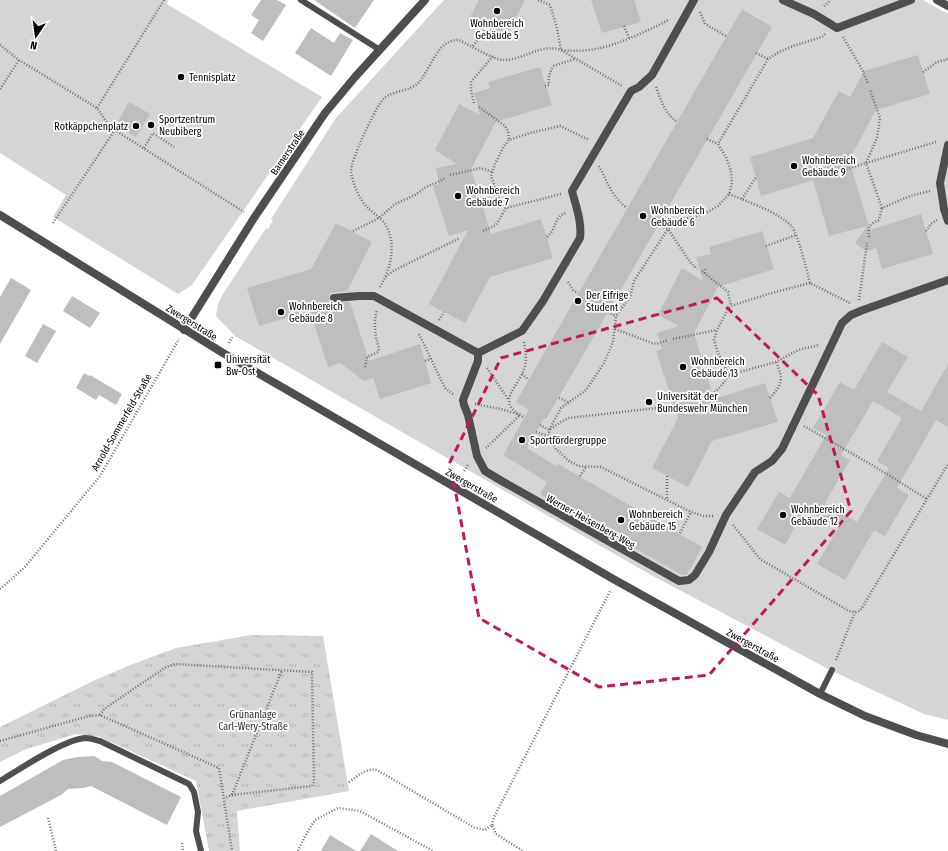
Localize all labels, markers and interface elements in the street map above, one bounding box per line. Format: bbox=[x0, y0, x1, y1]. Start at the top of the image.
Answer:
marker: Wohnbereich Gebäude 5 bbox=[492, 6, 502, 16]
north arrow bbox=[16, 16, 56, 56]
place label: Wohnbereich Gebäude 5 bbox=[470, 18, 524, 42]
text: N bbox=[29, 38, 39, 52]
marker: Tennisplatz bbox=[176, 72, 186, 82]
place label: Tennisplatz bbox=[189, 72, 235, 84]
place label: Sportzentrum Neubiberg bbox=[159, 114, 215, 138]
marker: Sportzentrum Neubiberg bbox=[146, 120, 156, 130]
place label: Rotkäppchenplatz bbox=[54, 121, 128, 133]
marker: Rotkäppchenplatz bbox=[131, 121, 141, 131]
street label: Bamerstraße bbox=[268, 127, 307, 178]
place label: Wohnbereich Gebäude 9 bbox=[802, 155, 856, 179]
marker: Wohnbereich Gebäude 9 bbox=[789, 161, 799, 171]
place label: Wohnbereich Gebäude 7 bbox=[466, 185, 520, 209]
marker: Wohnbereich Gebäude 7 bbox=[453, 191, 463, 201]
place label: Wohnbereich Gebäude 6 bbox=[651, 205, 705, 229]
marker: Wohnbereich Gebäude 6 bbox=[638, 211, 648, 221]
place label: Der Eifrige Student bbox=[586, 290, 628, 314]
marker: Der Eifrige Student bbox=[573, 296, 583, 306]
place label: Wohnbereich Gebäude 8 bbox=[289, 301, 343, 325]
street label: Zwergerstraße bbox=[164, 302, 219, 343]
marker: Wohnbereich Gebäude 8 bbox=[276, 307, 286, 317]
place label: Universität Bw-Ost bbox=[226, 354, 271, 378]
place label: Wohnbereich Gebäude 13 bbox=[691, 356, 745, 380]
marker: Universität Bw-Ost bbox=[213, 360, 223, 370]
marker: Wohnbereich Gebäude 13 bbox=[678, 362, 688, 372]
street label: Arnold-Sommerfeld-Straße bbox=[89, 372, 155, 473]
place label: Universität der Bundeswehr München bbox=[657, 391, 747, 415]
marker: Universität der Bundeswehr München bbox=[644, 397, 654, 407]
marker: Sportfördergruppe bbox=[517, 435, 527, 445]
place label: Sportfördergruppe bbox=[530, 435, 606, 447]
street label: Zwergerstraße bbox=[443, 466, 500, 506]
street label: Werner-Heisenberg-Weg bbox=[544, 492, 637, 551]
place label: Wohnbereich Gebäude 12 bbox=[791, 504, 845, 528]
place label: Wohnbereich Gebäude 15 bbox=[629, 509, 683, 533]
marker: Wohnbereich Gebäude 12 bbox=[778, 510, 788, 520]
marker: Wohnbereich Gebäude 15 bbox=[616, 515, 626, 525]
street label: Zwergerstraße bbox=[724, 627, 781, 665]
park label: Grünanlage Carl-Wery-Straße bbox=[218, 709, 288, 733]

